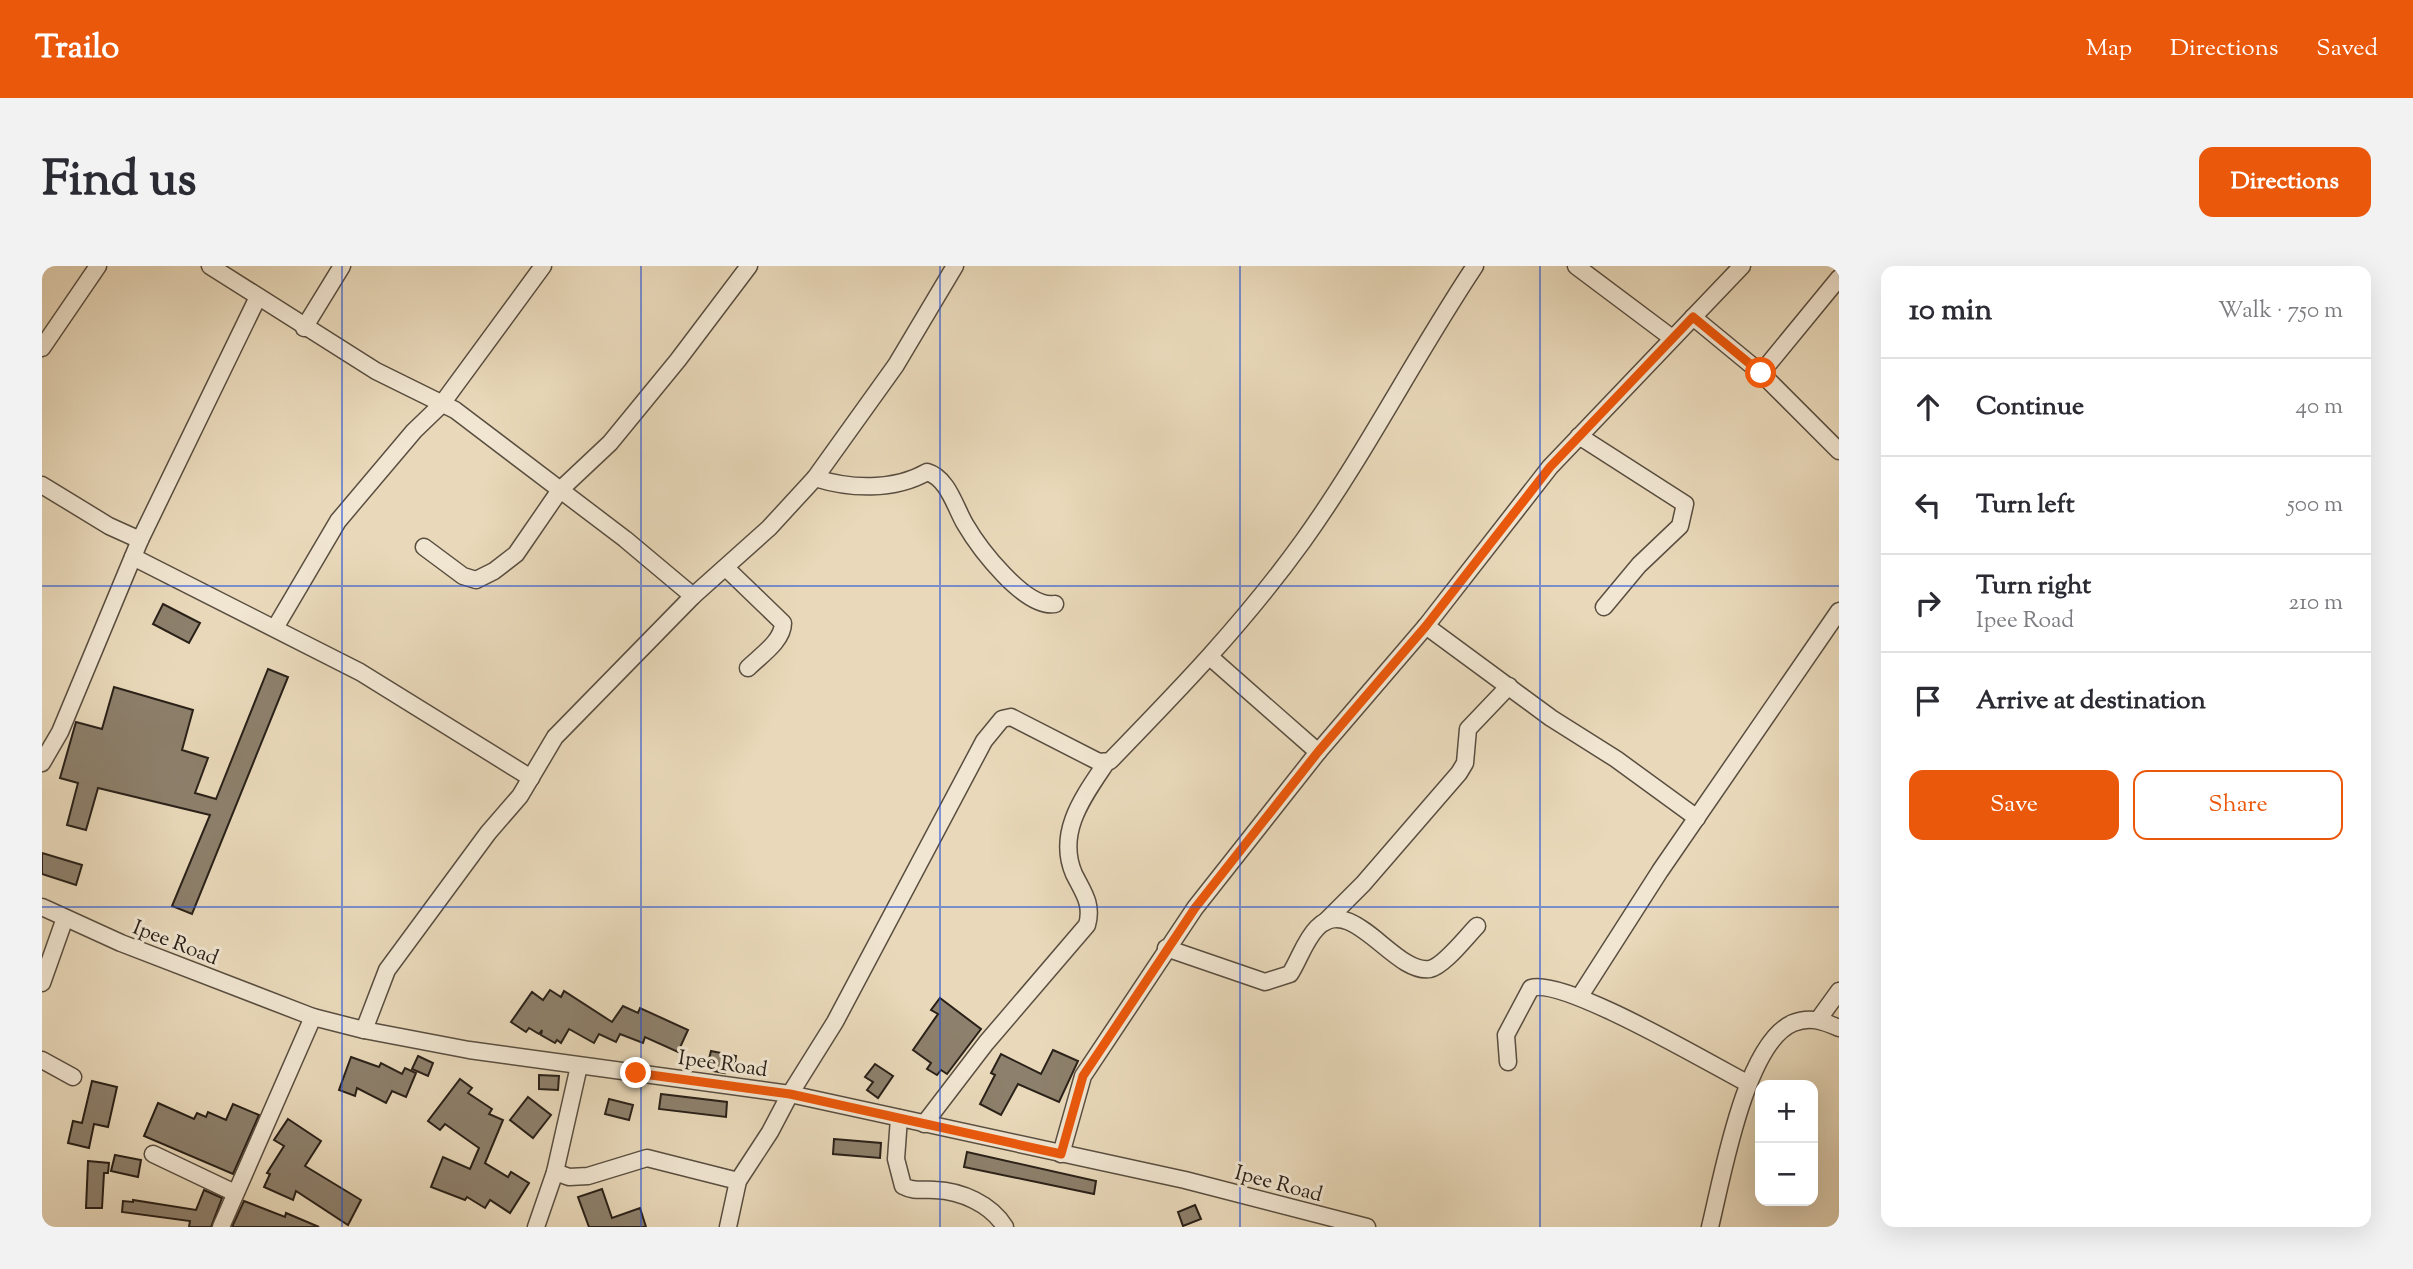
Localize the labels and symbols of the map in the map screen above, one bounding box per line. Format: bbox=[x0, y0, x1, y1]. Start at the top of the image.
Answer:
route start bbox=[1745, 357, 1776, 388]
street label: Ipee Road bbox=[128, 914, 223, 974]
street label: Ipee Road bbox=[676, 1044, 769, 1086]
route end bbox=[620, 1057, 651, 1088]
street label: Ipee Road bbox=[1231, 1159, 1326, 1211]

